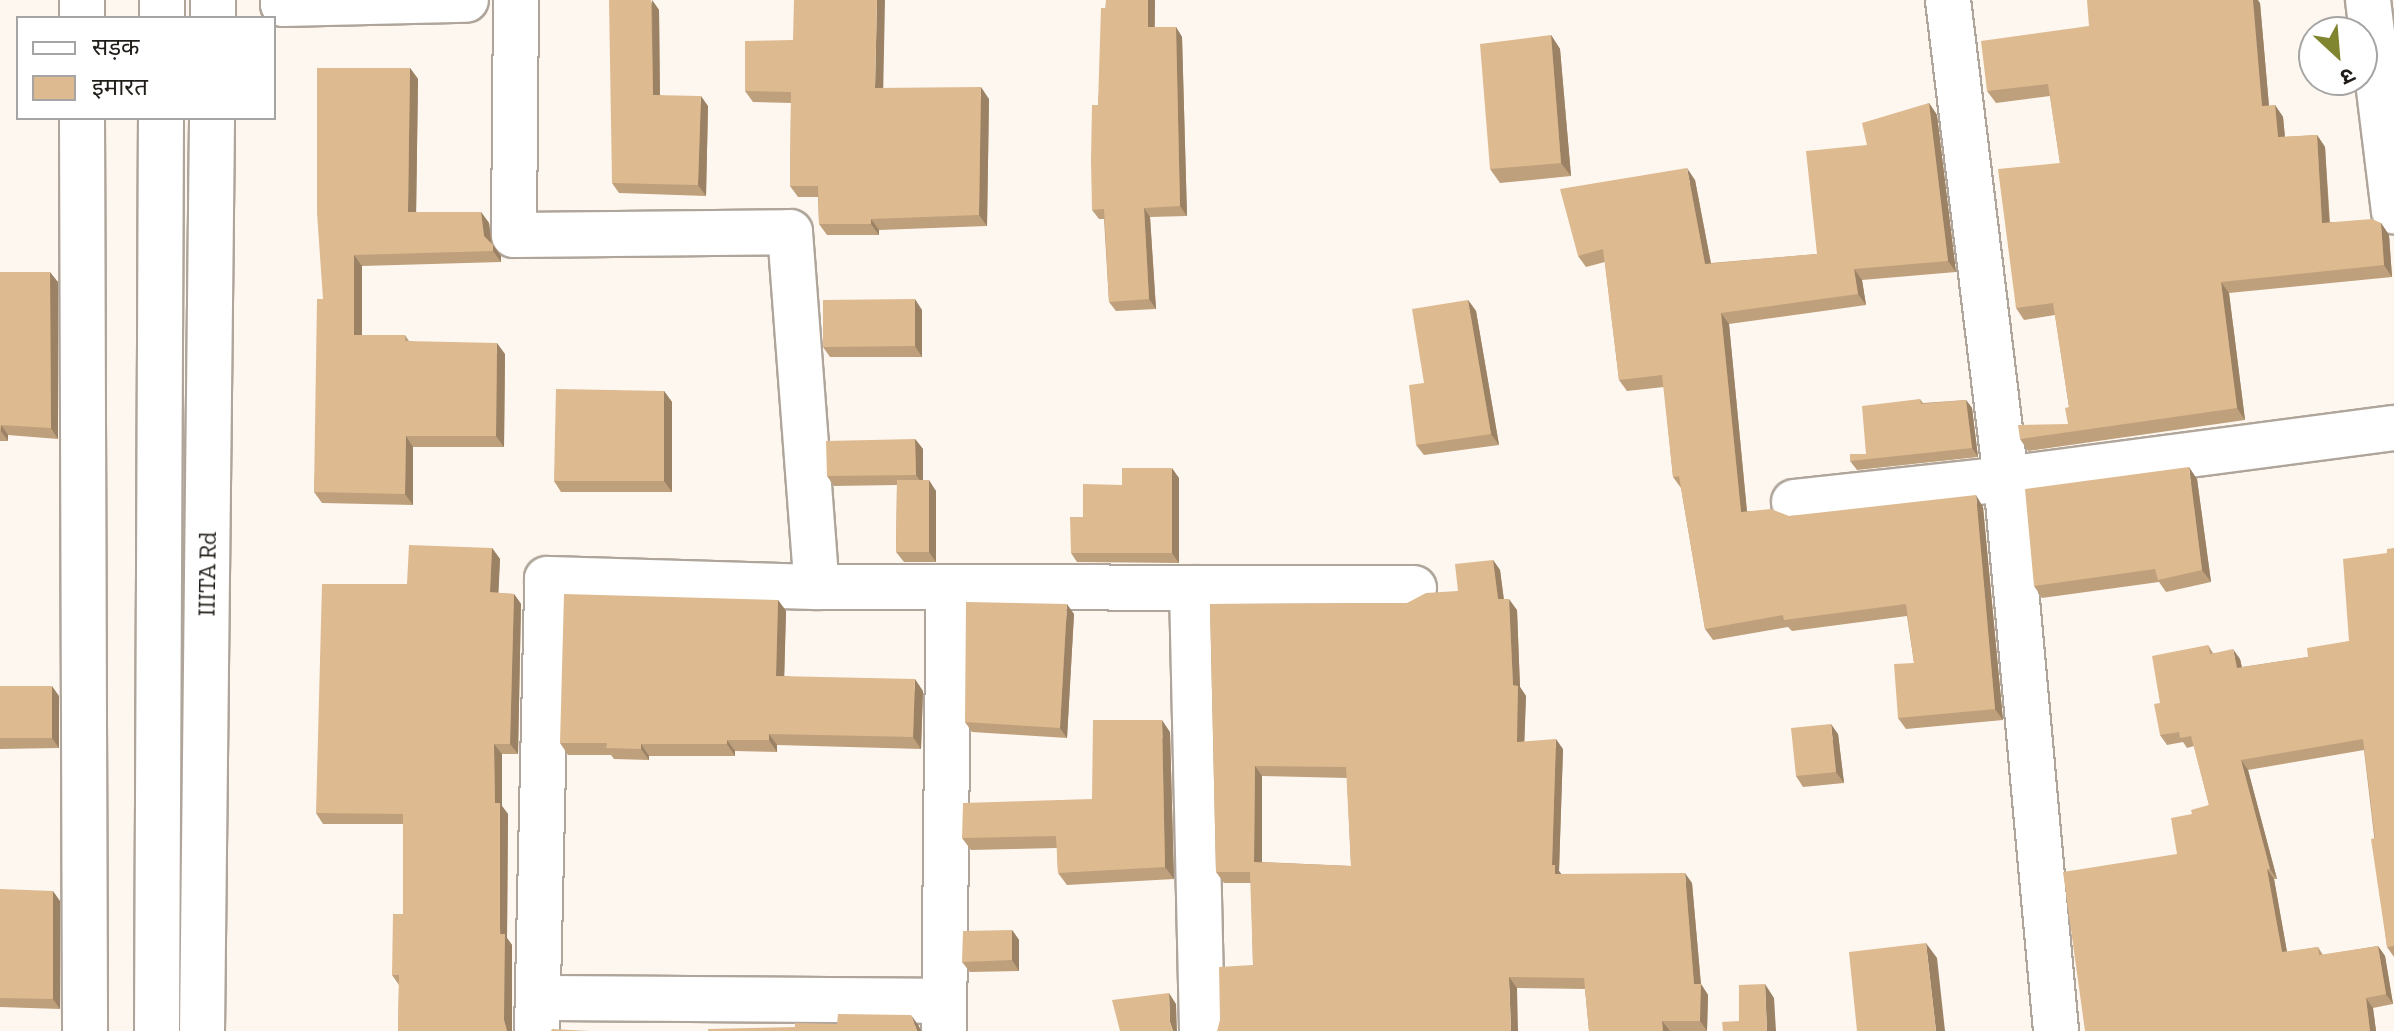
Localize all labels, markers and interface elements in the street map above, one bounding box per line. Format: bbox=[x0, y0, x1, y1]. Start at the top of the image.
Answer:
legend bbox=[16, 16, 276, 120]
north arrow bbox=[2298, 16, 2378, 96]
text: सड़क bbox=[92, 32, 140, 61]
text: उ bbox=[2336, 61, 2360, 91]
text: इमारत bbox=[92, 72, 148, 101]
street label: IIITA Rd bbox=[192, 531, 222, 617]

